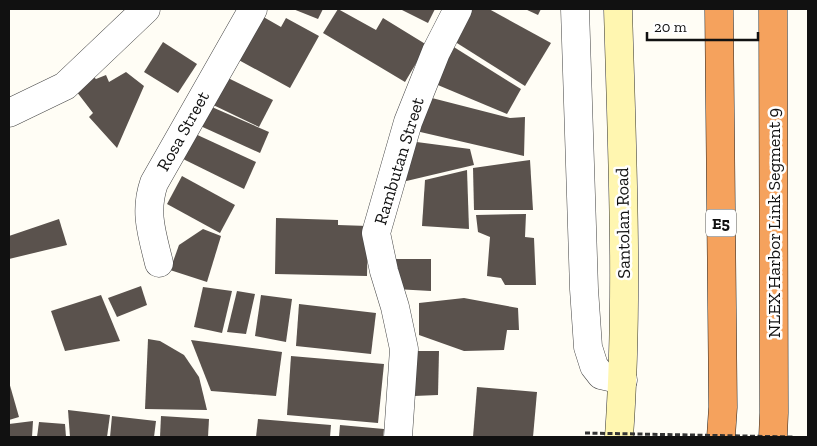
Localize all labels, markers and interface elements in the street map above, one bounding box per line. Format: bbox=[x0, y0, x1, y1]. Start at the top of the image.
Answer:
scale bar bbox=[647, 10, 758, 42]
text: 20 m bbox=[654, 18, 687, 36]
street label: Rosa Street bbox=[152, 87, 214, 175]
street label: Rambutan Street bbox=[369, 94, 429, 227]
street label: NLEX Harbor Link Segment 9 bbox=[763, 108, 785, 338]
street label: Santolan Road bbox=[611, 167, 635, 279]
road number: E5 bbox=[706, 210, 736, 237]

